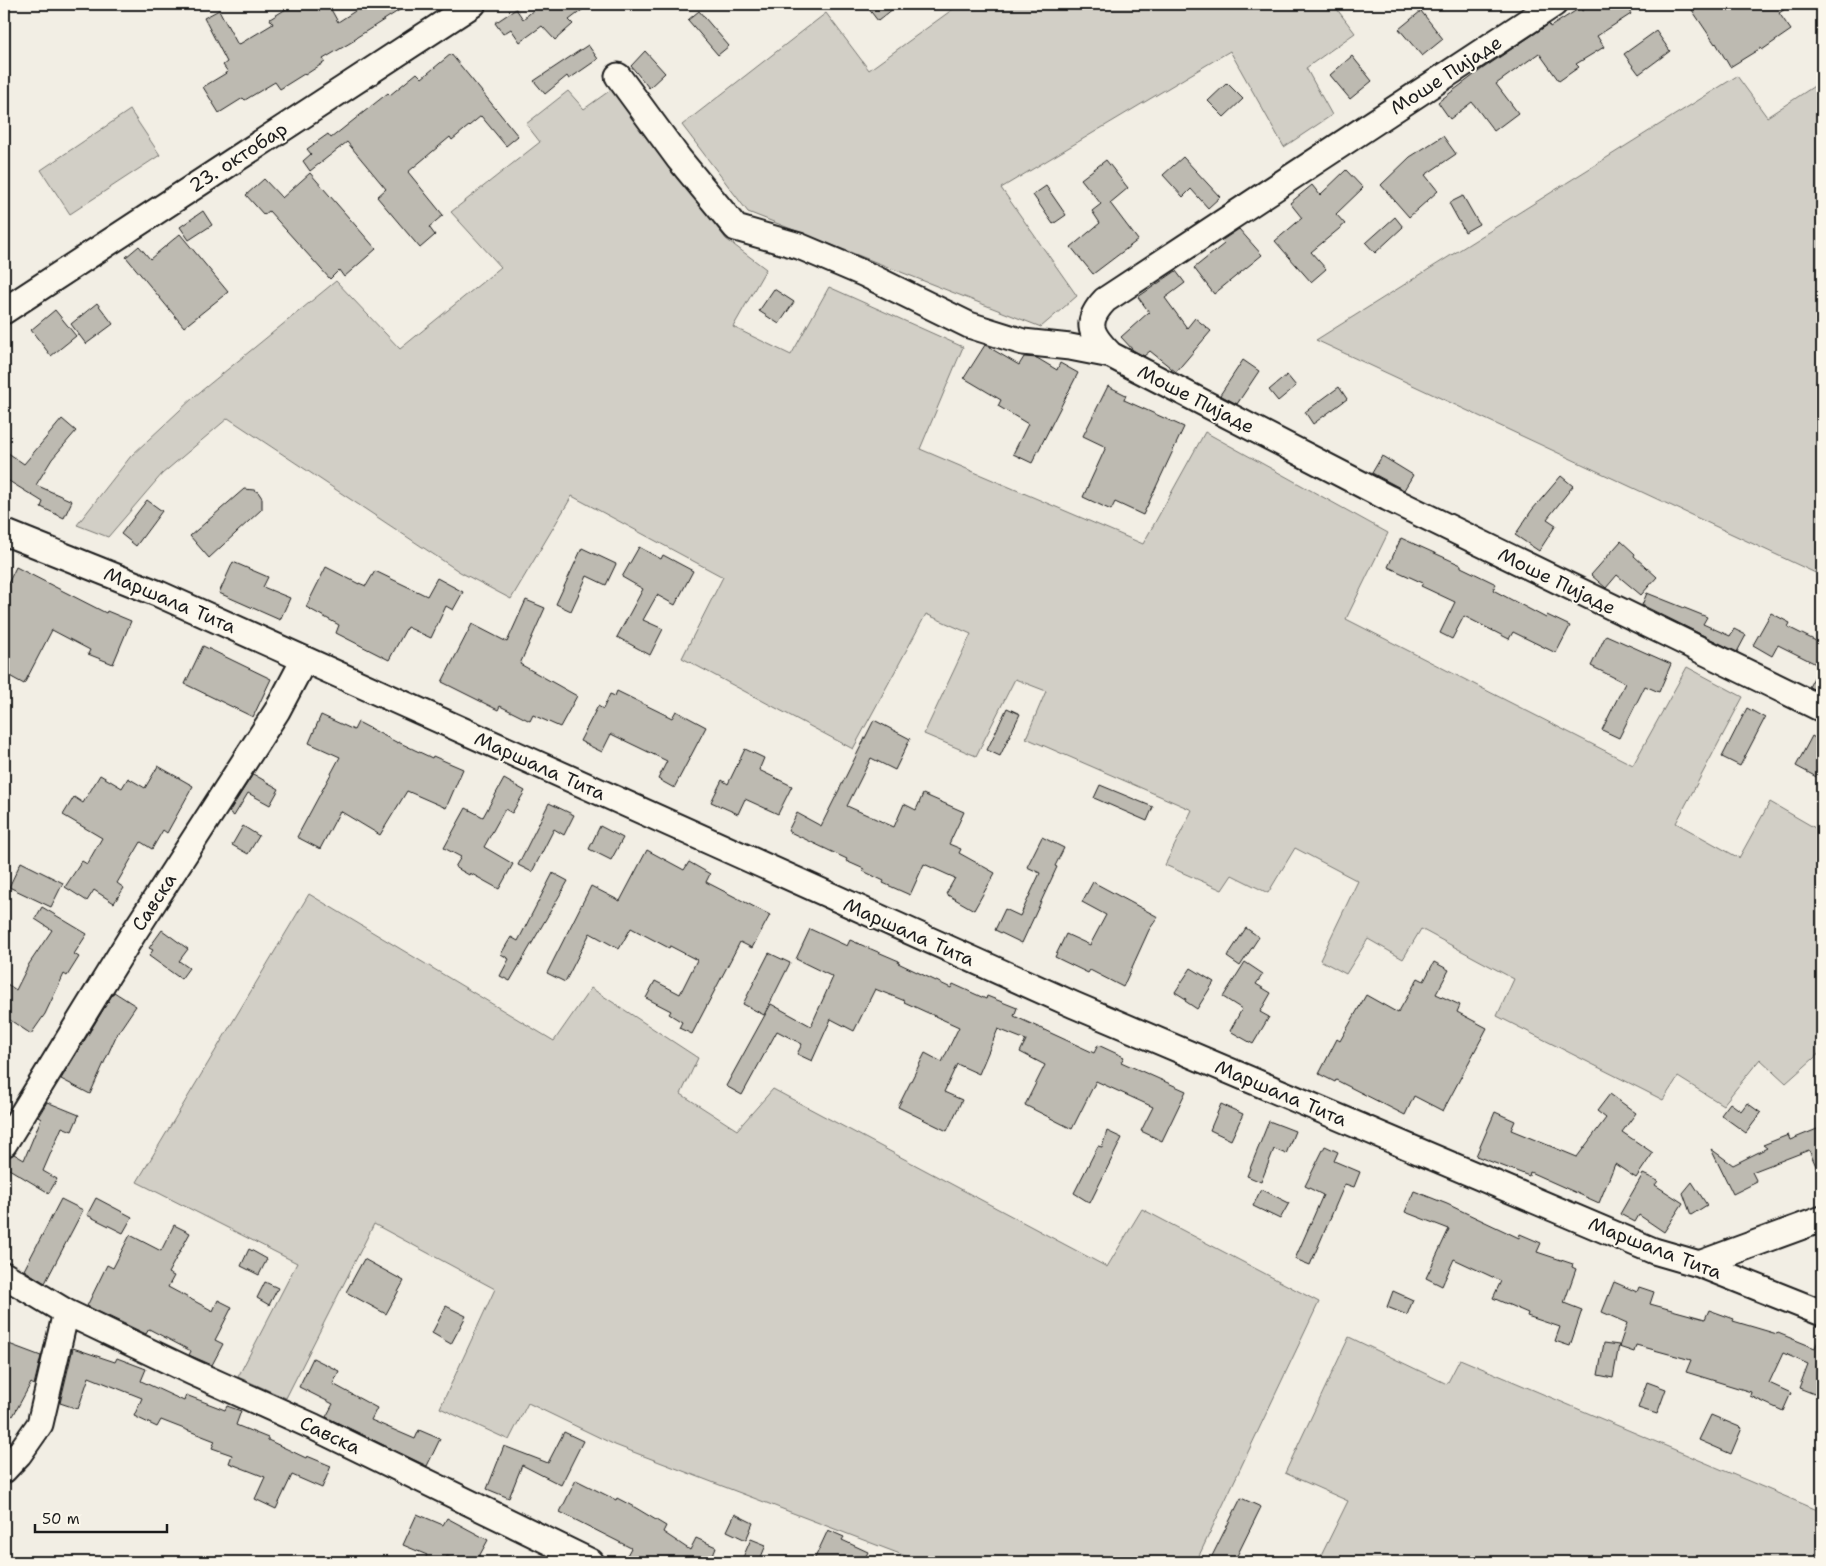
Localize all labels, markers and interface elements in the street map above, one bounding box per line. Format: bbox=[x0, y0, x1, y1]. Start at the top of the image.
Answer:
street label: Моше Пијаде bbox=[1385, 30, 1507, 120]
street label: 23. октобар bbox=[184, 116, 292, 198]
street label: Моше Пијаде bbox=[1133, 359, 1259, 439]
street label: Моше Пијаде bbox=[1494, 542, 1620, 620]
street label: Маршала Тита bbox=[100, 561, 240, 639]
street label: Маршала Тита bbox=[471, 726, 610, 806]
street label: Савска bbox=[126, 868, 182, 936]
street label: Маршала Тита bbox=[840, 892, 979, 972]
street label: Маршала Тита bbox=[1211, 1054, 1351, 1132]
street label: Маршала Тита bbox=[1585, 1211, 1725, 1285]
street label: Савска bbox=[296, 1410, 365, 1460]
scale bar bbox=[35, 1501, 168, 1533]
text: 50 m bbox=[42, 1509, 80, 1529]

